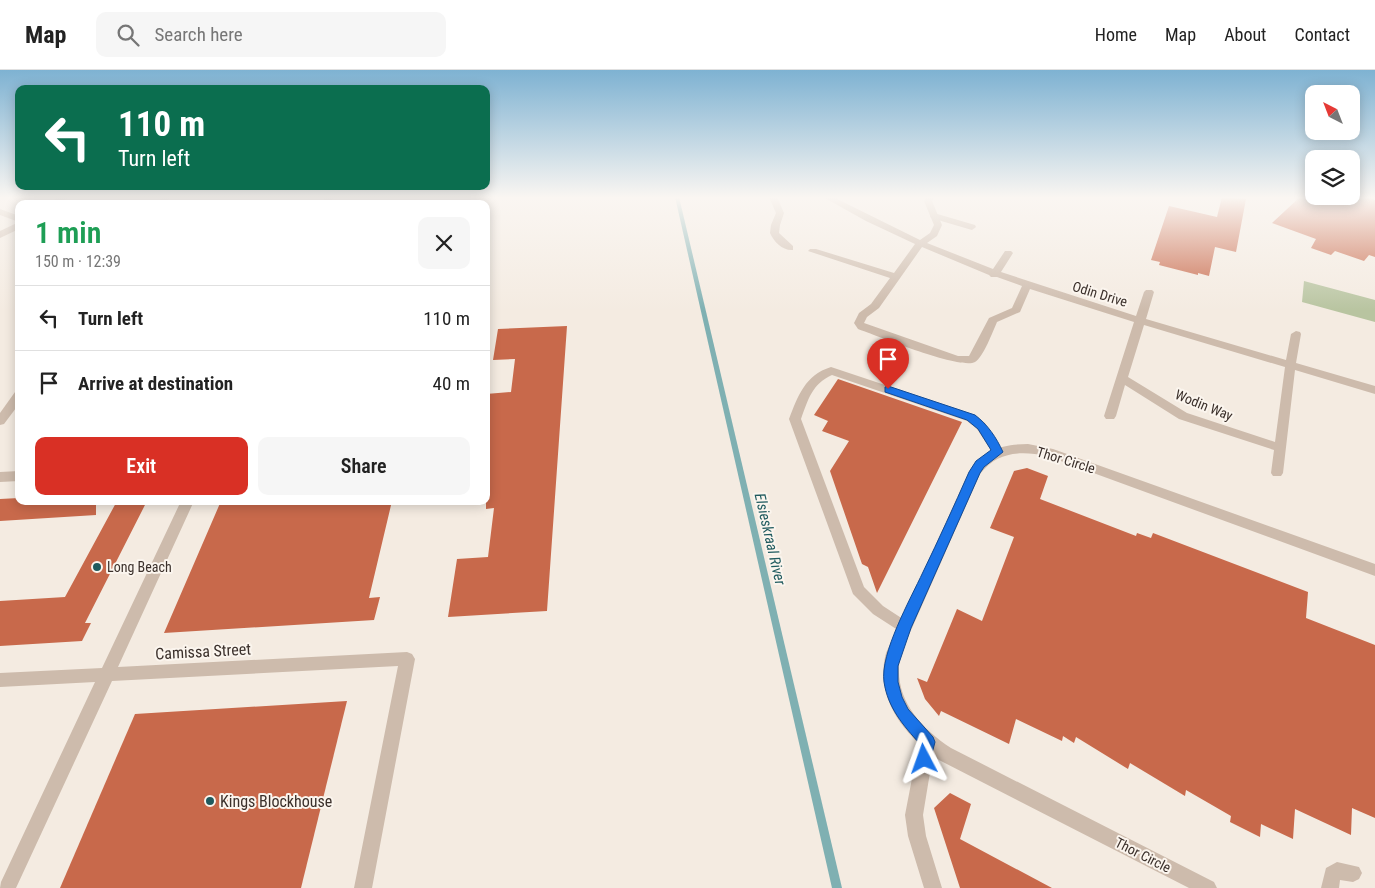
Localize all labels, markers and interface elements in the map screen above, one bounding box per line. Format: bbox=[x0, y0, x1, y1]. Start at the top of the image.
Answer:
search box bbox=[96, 12, 446, 57]
text: Map bbox=[25, 21, 66, 49]
icon: search bbox=[114, 21, 142, 49]
text: Search here bbox=[154, 23, 243, 46]
text: Home bbox=[1095, 24, 1137, 45]
text: Map bbox=[1165, 24, 1196, 45]
text: About bbox=[1224, 24, 1266, 45]
text: Contact bbox=[1294, 24, 1350, 45]
north arrow bbox=[1305, 85, 1360, 140]
map controls bbox=[1305, 85, 1360, 205]
text: 110 m bbox=[118, 104, 205, 145]
icon: left bbox=[35, 105, 100, 170]
text: Turn left bbox=[118, 146, 190, 171]
button: layers bbox=[1305, 150, 1360, 205]
text: 1 min bbox=[35, 215, 101, 250]
button: close bbox=[418, 217, 470, 269]
text: 150 m · 12:39 bbox=[35, 252, 121, 271]
street label: Odin Drive bbox=[1071, 278, 1130, 310]
icon: left bbox=[35, 304, 63, 332]
text: Turn left bbox=[78, 307, 143, 330]
text: 110 m bbox=[423, 307, 470, 330]
pin bbox=[867, 338, 909, 389]
icon: arrive bbox=[874, 345, 902, 373]
icon: arrive bbox=[35, 369, 63, 397]
text: Arrive at destination bbox=[78, 372, 233, 395]
text: 40 m bbox=[433, 372, 470, 395]
street label: Wodin Way bbox=[1173, 386, 1235, 424]
button: Exit bbox=[35, 437, 248, 495]
button: Share bbox=[258, 437, 470, 495]
street label: Thor Circle bbox=[1035, 444, 1097, 477]
water label: Elsieskraal River bbox=[751, 491, 789, 587]
place label: Long Beach bbox=[107, 559, 172, 575]
marker: Long Beach bbox=[91, 561, 103, 573]
street label: Camissa Street bbox=[155, 639, 252, 663]
position arrow bbox=[897, 732, 949, 784]
place label: Kings Blockhouse bbox=[220, 792, 332, 811]
marker: Kings Blockhouse bbox=[204, 795, 216, 807]
street label: Thor Circle bbox=[1113, 834, 1174, 876]

